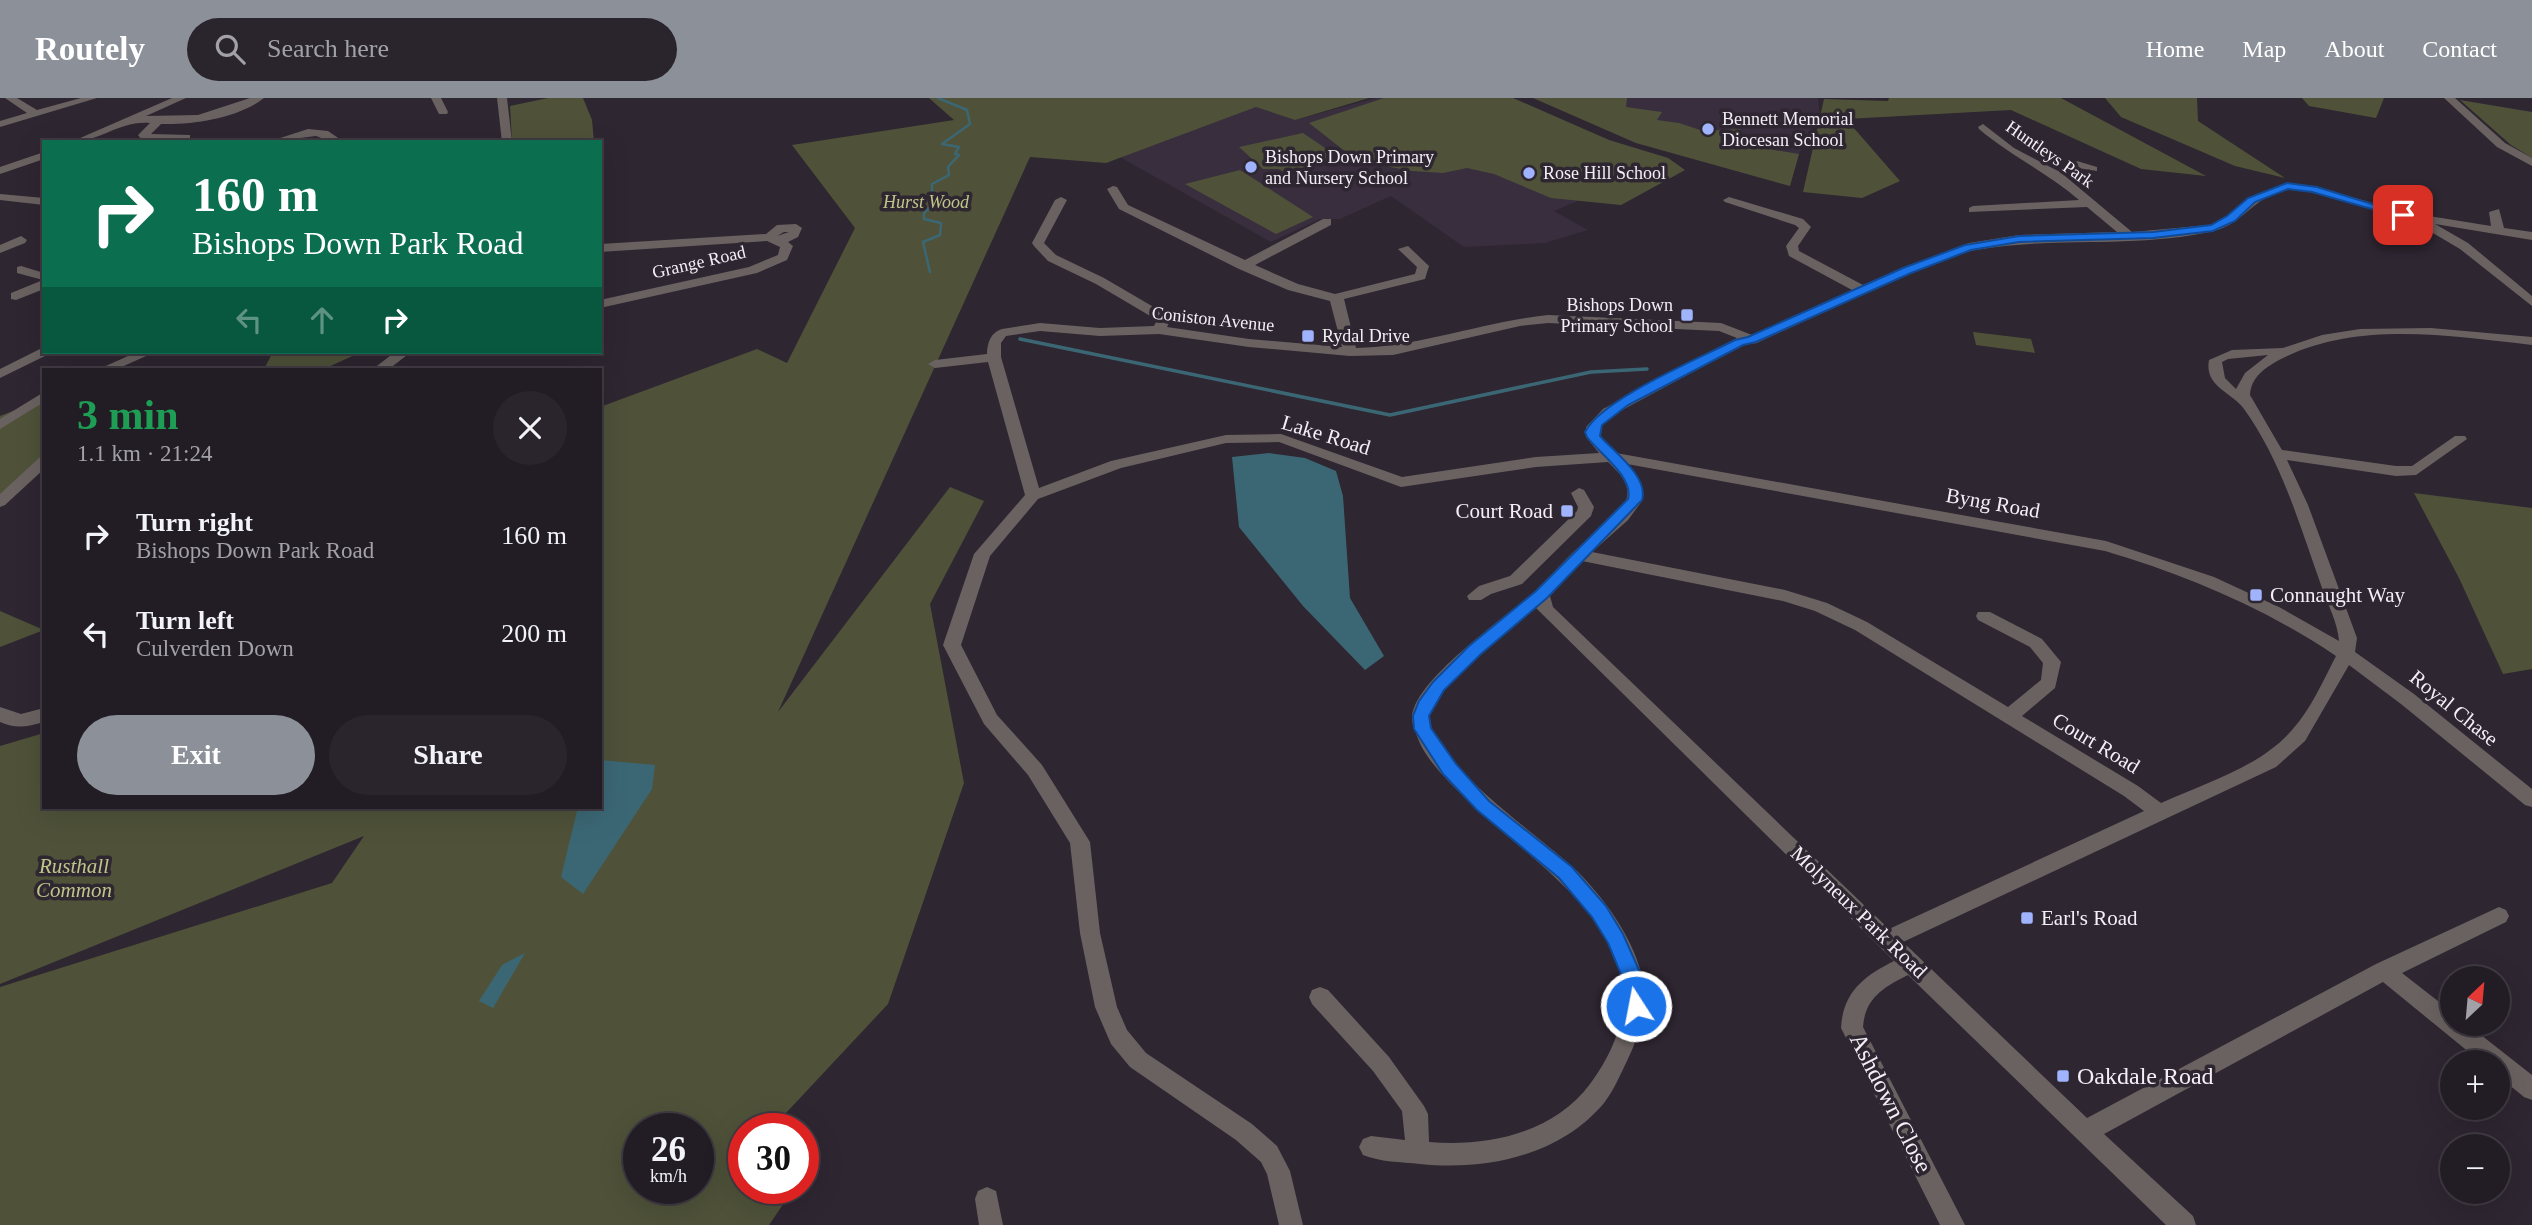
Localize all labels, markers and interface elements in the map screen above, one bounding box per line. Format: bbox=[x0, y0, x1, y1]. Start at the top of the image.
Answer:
search box bbox=[187, 18, 677, 81]
icon: search bbox=[211, 30, 249, 68]
text: Routely bbox=[35, 31, 145, 67]
text: Search here bbox=[267, 34, 389, 63]
text: Home bbox=[2146, 36, 2204, 62]
text: Map bbox=[2242, 36, 2286, 62]
text: About bbox=[2324, 36, 2384, 62]
text: Contact bbox=[2422, 36, 2497, 62]
place label: Bennett Memorial Diocesan School bbox=[1722, 109, 1853, 150]
street label: Huntleys Park bbox=[2002, 116, 2098, 192]
marker: Bennett Memorial Diocesan School bbox=[1700, 121, 1716, 137]
place label: Bishops Down Primary and Nursery School bbox=[1265, 147, 1434, 188]
marker: Bishops Down Primary and Nursery School bbox=[1243, 159, 1259, 175]
place label: Rose Hill School bbox=[1543, 163, 1666, 183]
marker: Rose Hill School bbox=[1521, 165, 1537, 181]
text: 160 m bbox=[192, 167, 319, 222]
icon: right bbox=[77, 168, 168, 259]
pin bbox=[2373, 185, 2433, 245]
park label: Hurst Wood bbox=[882, 192, 970, 212]
icon: arrive bbox=[2384, 196, 2422, 234]
text: Bishops Down Park Road bbox=[192, 225, 524, 261]
street label: Grange Road bbox=[650, 242, 748, 282]
place label: Bishops Down Primary School bbox=[1561, 295, 1673, 336]
icon: left bbox=[230, 301, 268, 339]
icon: ahead bbox=[303, 301, 341, 339]
icon: right bbox=[376, 301, 414, 339]
street label: Coniston Avenue bbox=[1151, 303, 1275, 335]
marker: Bishops Down Primary School bbox=[1679, 307, 1695, 323]
place label: Rydal Drive bbox=[1322, 326, 1410, 346]
marker: Rydal Drive bbox=[1300, 328, 1316, 344]
button: close bbox=[493, 391, 567, 465]
text: 3 min bbox=[77, 392, 179, 438]
street label: Lake Road bbox=[1279, 410, 1374, 460]
text: 1.1 km · 21:24 bbox=[77, 441, 212, 466]
street label: Byng Road bbox=[1944, 483, 2042, 523]
place label: Court Road bbox=[1456, 499, 1553, 523]
marker: Court Road bbox=[1559, 503, 1575, 519]
text: Turn right bbox=[136, 508, 253, 537]
icon: right bbox=[77, 517, 115, 555]
text: 160 m bbox=[501, 521, 567, 550]
text: Bishops Down Park Road bbox=[136, 538, 374, 563]
place label: Connaught Way bbox=[2270, 583, 2405, 607]
marker: Connaught Way bbox=[2248, 587, 2264, 603]
text: Turn left bbox=[136, 606, 234, 635]
icon: left bbox=[77, 615, 115, 653]
text: 200 m bbox=[501, 619, 567, 648]
text: Culverden Down bbox=[136, 636, 294, 661]
street label: Royal Chase bbox=[2405, 665, 2503, 751]
street label: Court Road bbox=[2048, 708, 2144, 779]
button: Exit bbox=[77, 715, 315, 795]
button: Share bbox=[329, 715, 567, 795]
street label: Molyneux Park Road bbox=[1786, 841, 1932, 983]
park label: Rusthall Common bbox=[36, 854, 112, 902]
place label: Earl's Road bbox=[2041, 906, 2138, 930]
marker: Earl's Road bbox=[2019, 910, 2035, 926]
north arrow bbox=[2440, 966, 2510, 1036]
map controls bbox=[2440, 966, 2510, 1204]
position arrow bbox=[1599, 969, 1673, 1043]
street label: Ashdown Close bbox=[1845, 1029, 1937, 1177]
button: + bbox=[2440, 1050, 2510, 1120]
place label: Oakdale Road bbox=[2077, 1063, 2214, 1089]
marker: Oakdale Road bbox=[2055, 1068, 2071, 1084]
speed limit sign: 30 bbox=[728, 1113, 819, 1204]
text: 26 bbox=[651, 1130, 686, 1169]
button: − bbox=[2440, 1134, 2510, 1204]
text: km/h bbox=[650, 1166, 687, 1186]

